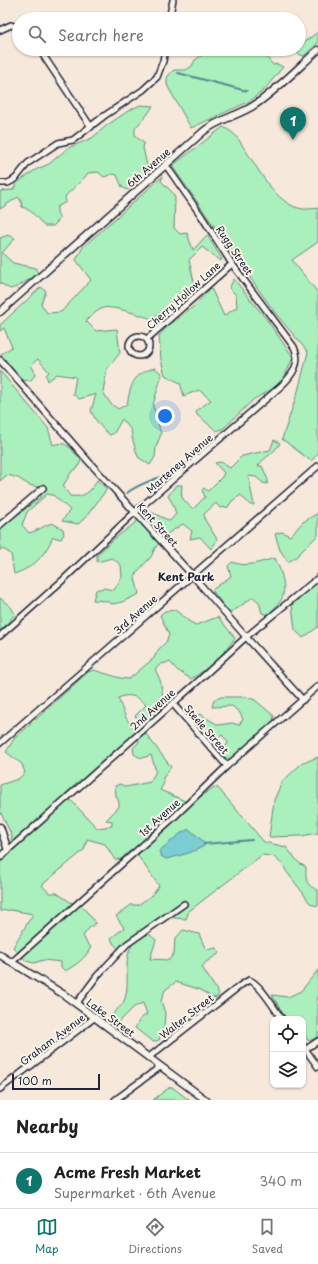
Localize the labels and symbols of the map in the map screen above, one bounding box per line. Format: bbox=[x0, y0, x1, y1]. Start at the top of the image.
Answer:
pin: 1 bbox=[280, 107, 306, 140]
street label: 6th Avenue bbox=[123, 143, 174, 190]
street label: Rugg Street bbox=[213, 222, 257, 278]
street label: Cherry Hollow Lane bbox=[143, 258, 224, 333]
your location bbox=[155, 406, 175, 426]
street label: Marteney Avenue bbox=[142, 429, 216, 496]
street label: Kent Street bbox=[134, 498, 182, 550]
district label: Kent Park bbox=[158, 568, 215, 585]
street label: 3rd Avenue bbox=[110, 590, 161, 637]
street label: 2nd Avenue bbox=[126, 684, 178, 733]
street label: Steele Street bbox=[181, 701, 233, 757]
street label: 1st Avenue bbox=[135, 794, 183, 839]
street label: Walter Street bbox=[156, 990, 216, 1042]
street label: Lake Street bbox=[84, 994, 138, 1040]
street label: Graham Avenue bbox=[16, 1009, 88, 1068]
scale bar bbox=[12, 1072, 100, 1091]

